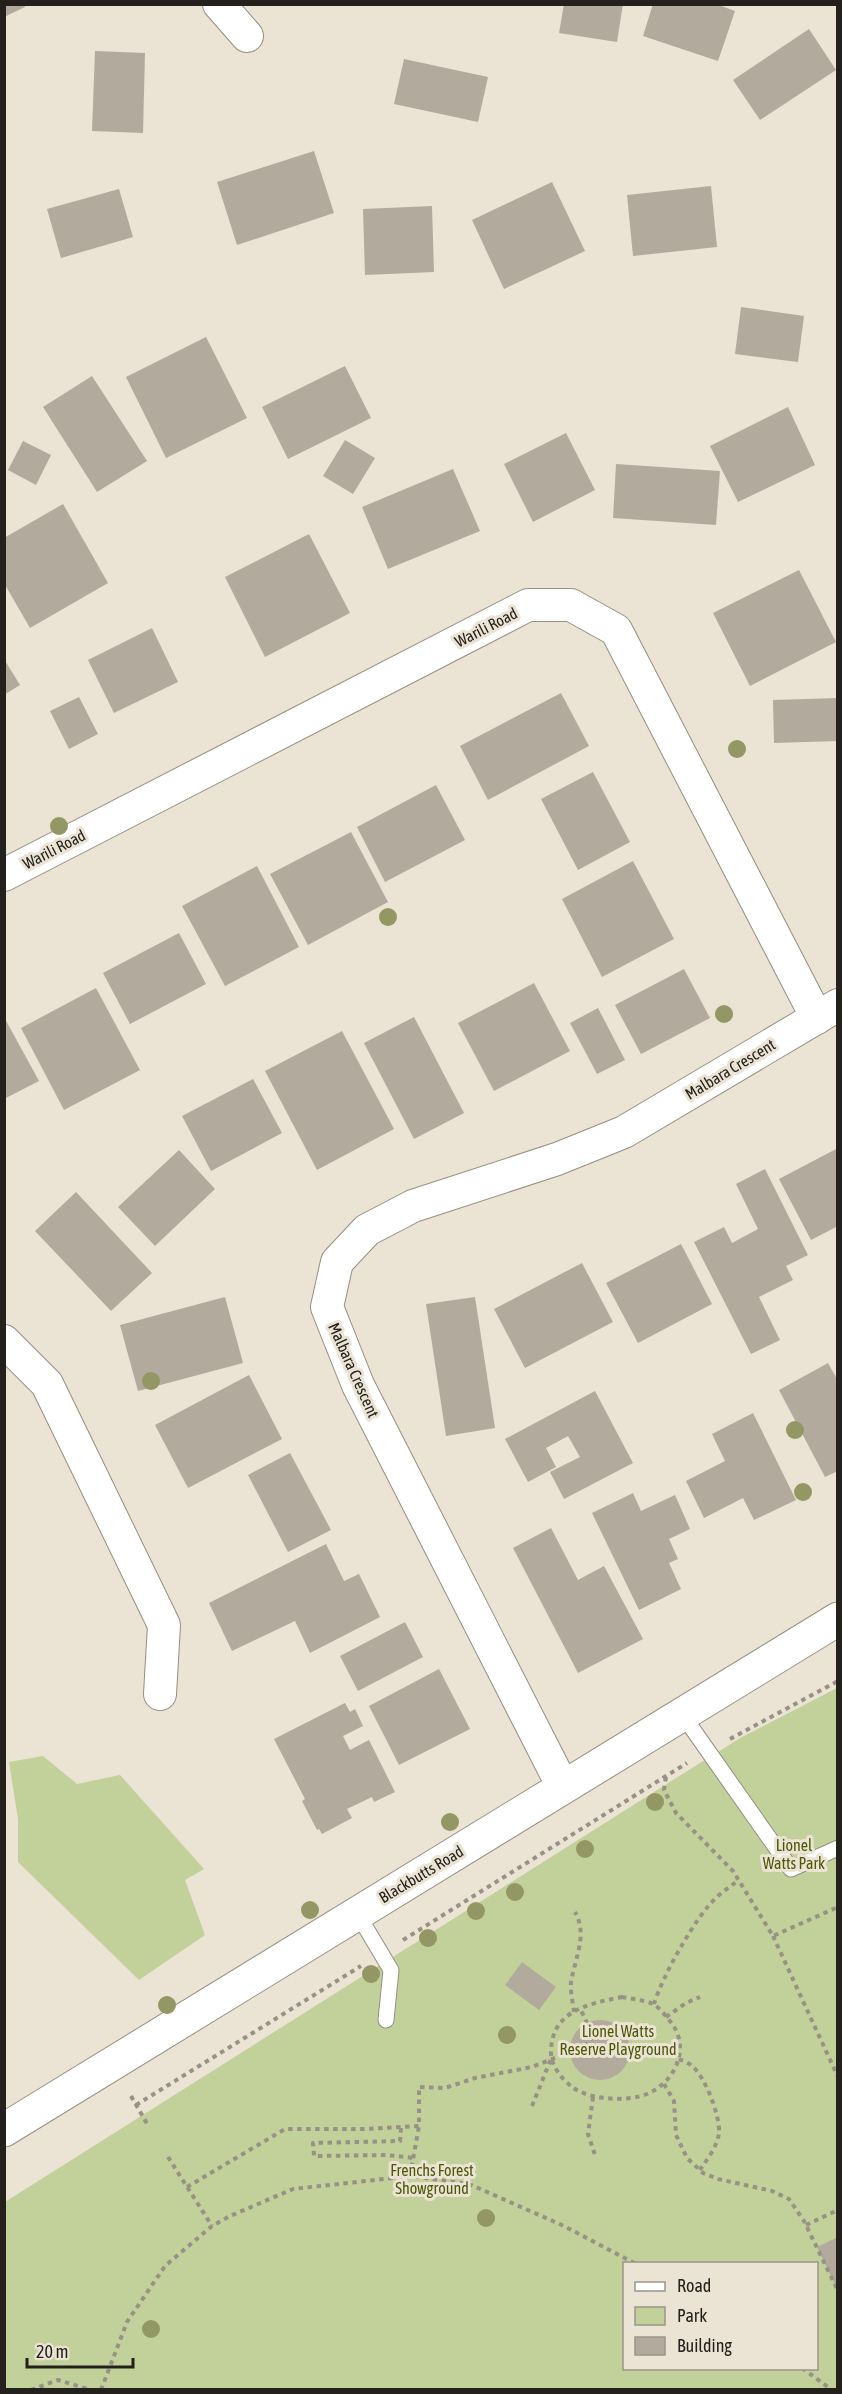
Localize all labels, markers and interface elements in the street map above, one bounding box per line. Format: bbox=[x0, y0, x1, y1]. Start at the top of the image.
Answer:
street label: Warili Road bbox=[452, 604, 520, 650]
street label: Warili Road bbox=[20, 826, 88, 872]
street label: Malbara Crescent bbox=[682, 1035, 779, 1103]
street label: Malbara Crescent bbox=[325, 1320, 383, 1421]
park label: Lionel Watts Park bbox=[763, 1836, 825, 1872]
street label: Blackbutts Road bbox=[376, 1842, 466, 1906]
park label: Lionel Watts Reserve Playground bbox=[559, 2022, 677, 2059]
park label: Frenchs Forest Showground bbox=[390, 2161, 474, 2198]
legend bbox=[623, 2262, 818, 2370]
text: Road bbox=[677, 2275, 711, 2296]
text: Park bbox=[677, 2305, 707, 2326]
scale bar bbox=[27, 2331, 134, 2369]
text: Building bbox=[677, 2335, 732, 2356]
text: 20 m bbox=[36, 2341, 68, 2362]

